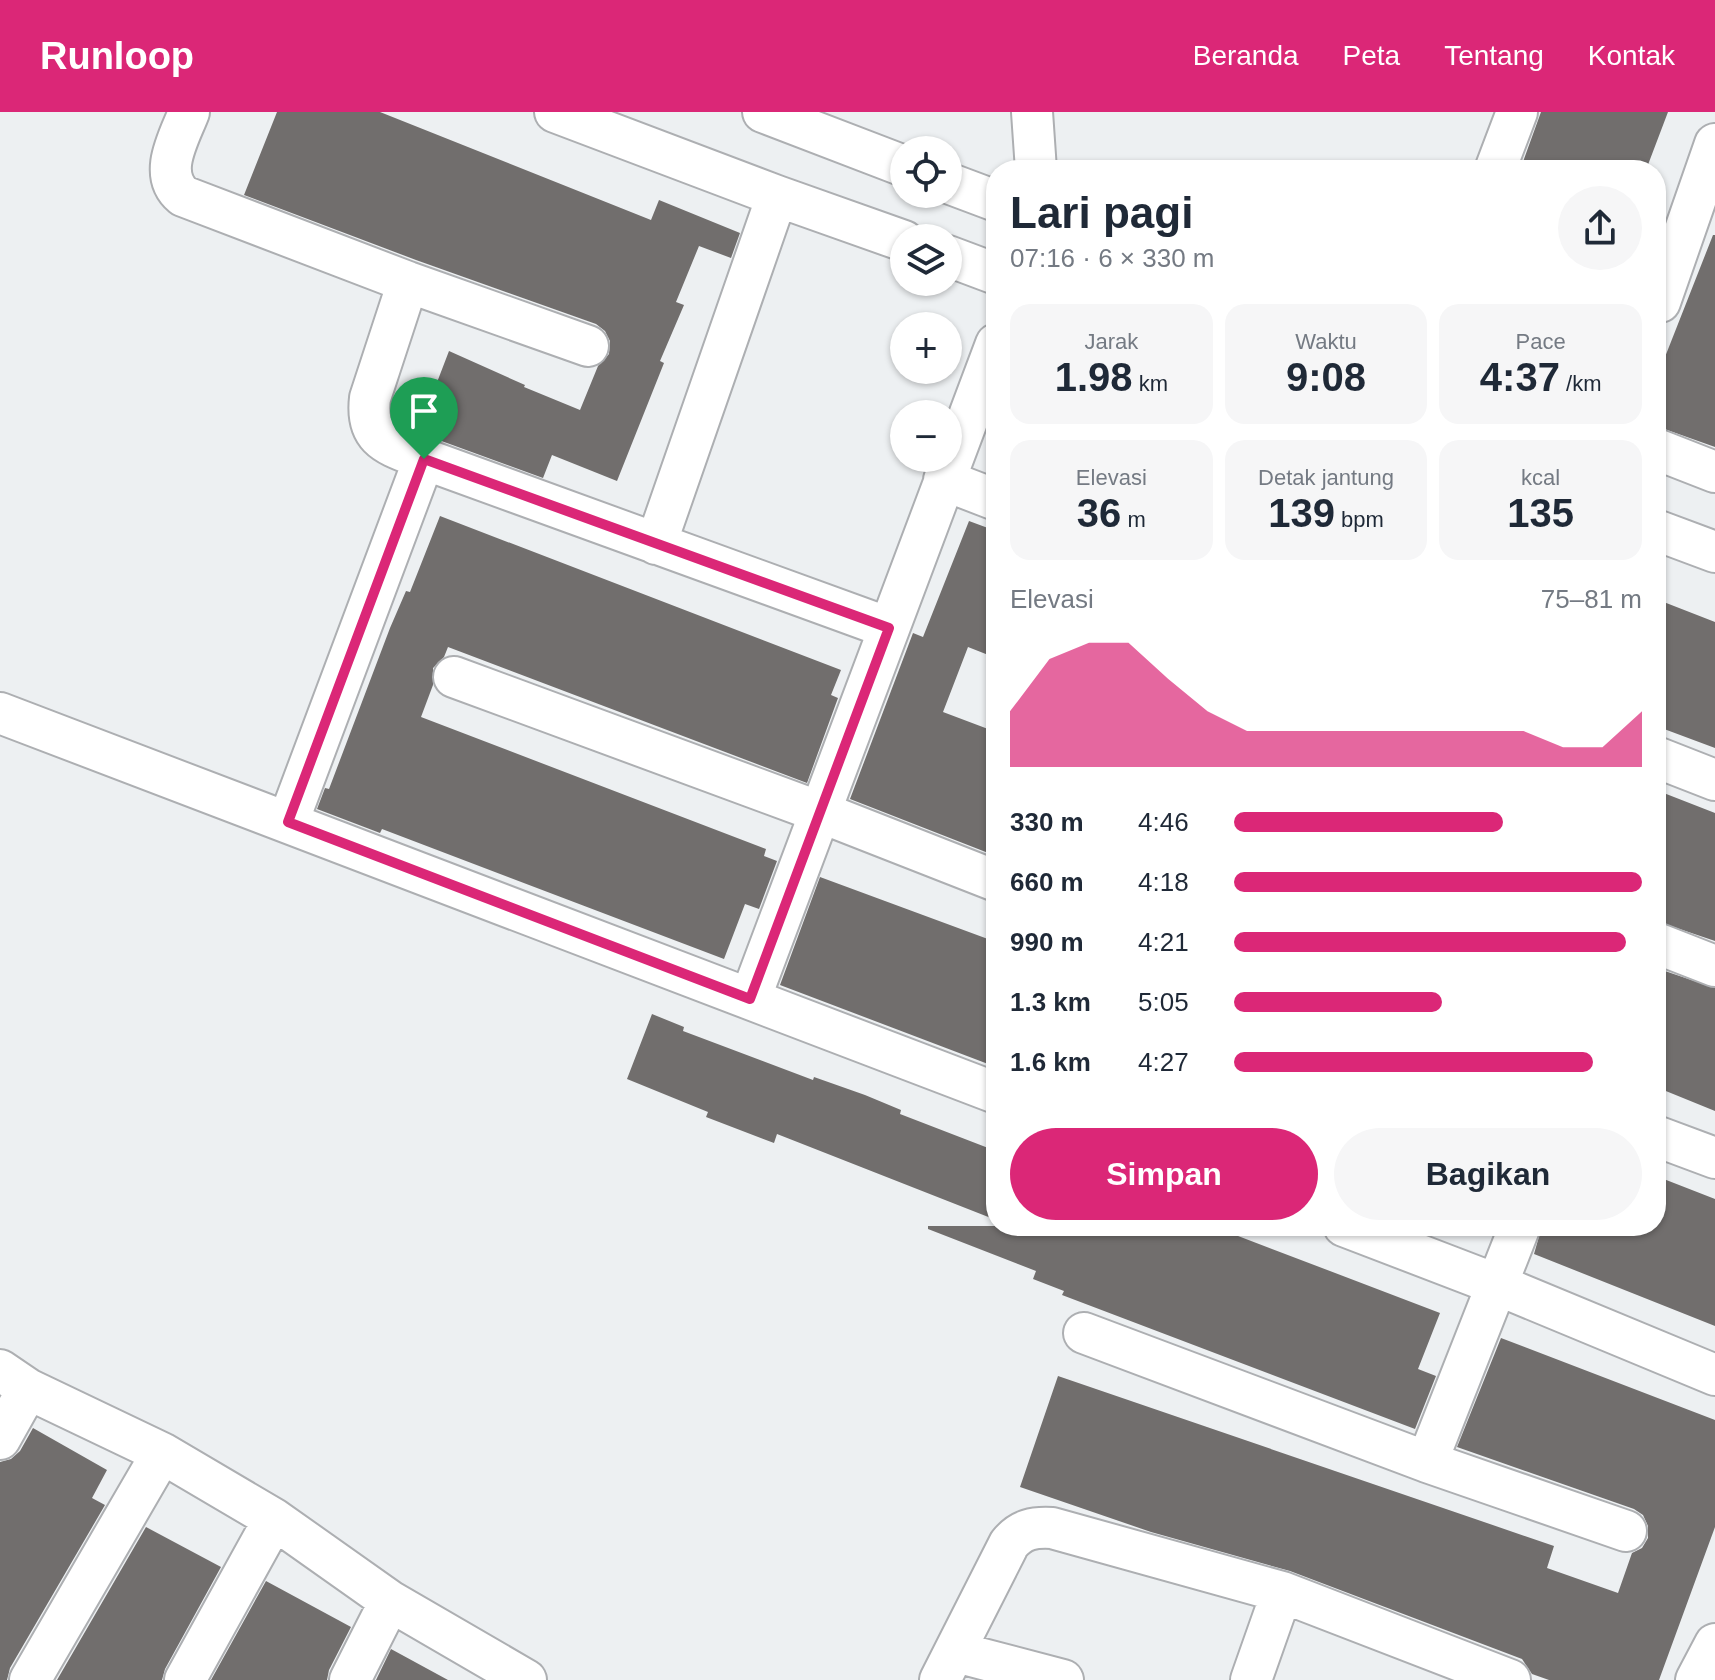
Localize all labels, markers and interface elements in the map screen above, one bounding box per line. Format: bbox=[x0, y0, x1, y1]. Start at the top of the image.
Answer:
text: Runloop bbox=[40, 35, 194, 77]
text: Beranda bbox=[1193, 40, 1299, 71]
text: Peta bbox=[1343, 40, 1400, 71]
text: Tentang bbox=[1444, 40, 1544, 71]
text: Kontak bbox=[1588, 40, 1675, 71]
map controls bbox=[890, 136, 962, 472]
button: locate bbox=[890, 136, 962, 208]
button: share bbox=[1558, 186, 1642, 270]
text: Lari pagi bbox=[1010, 188, 1193, 237]
button: layers bbox=[890, 224, 962, 296]
text: 07:16 · 6 × 330 m bbox=[1010, 243, 1215, 273]
button: + bbox=[890, 312, 962, 384]
text: Jarak bbox=[1084, 329, 1138, 354]
text: Waktu bbox=[1295, 329, 1357, 354]
text: Pace bbox=[1516, 329, 1566, 354]
text: 1.98 bbox=[1055, 355, 1133, 399]
text: 9:08 bbox=[1286, 355, 1366, 399]
text: 4:37 bbox=[1480, 355, 1560, 399]
text: km bbox=[1133, 371, 1168, 396]
text: /km bbox=[1560, 371, 1601, 396]
pin bbox=[390, 377, 458, 459]
icon: arrive bbox=[402, 389, 446, 433]
button: − bbox=[890, 400, 962, 472]
text: Elevasi bbox=[1076, 465, 1147, 490]
text: Detak jantung bbox=[1258, 465, 1394, 490]
text: kcal bbox=[1521, 465, 1560, 490]
text: 36 bbox=[1077, 491, 1121, 535]
text: 139 bbox=[1268, 491, 1335, 535]
text: 135 bbox=[1507, 491, 1574, 535]
text: m bbox=[1121, 507, 1146, 532]
text: bpm bbox=[1335, 507, 1384, 532]
text: Elevasi bbox=[1010, 584, 1094, 614]
text: 75–81 m bbox=[1541, 584, 1642, 614]
text: 330 m bbox=[1010, 807, 1084, 837]
text: 4:46 bbox=[1138, 807, 1189, 837]
text: 660 m bbox=[1010, 867, 1084, 897]
text: 4:18 bbox=[1138, 867, 1189, 897]
text: 990 m bbox=[1010, 927, 1084, 957]
text: 4:21 bbox=[1138, 927, 1189, 957]
text: 1.3 km bbox=[1010, 987, 1091, 1017]
text: 5:05 bbox=[1138, 987, 1189, 1017]
text: 1.6 km bbox=[1010, 1047, 1091, 1077]
text: 4:27 bbox=[1138, 1047, 1189, 1077]
button: Simpan bbox=[1010, 1128, 1318, 1220]
button: Bagikan bbox=[1334, 1128, 1642, 1220]

